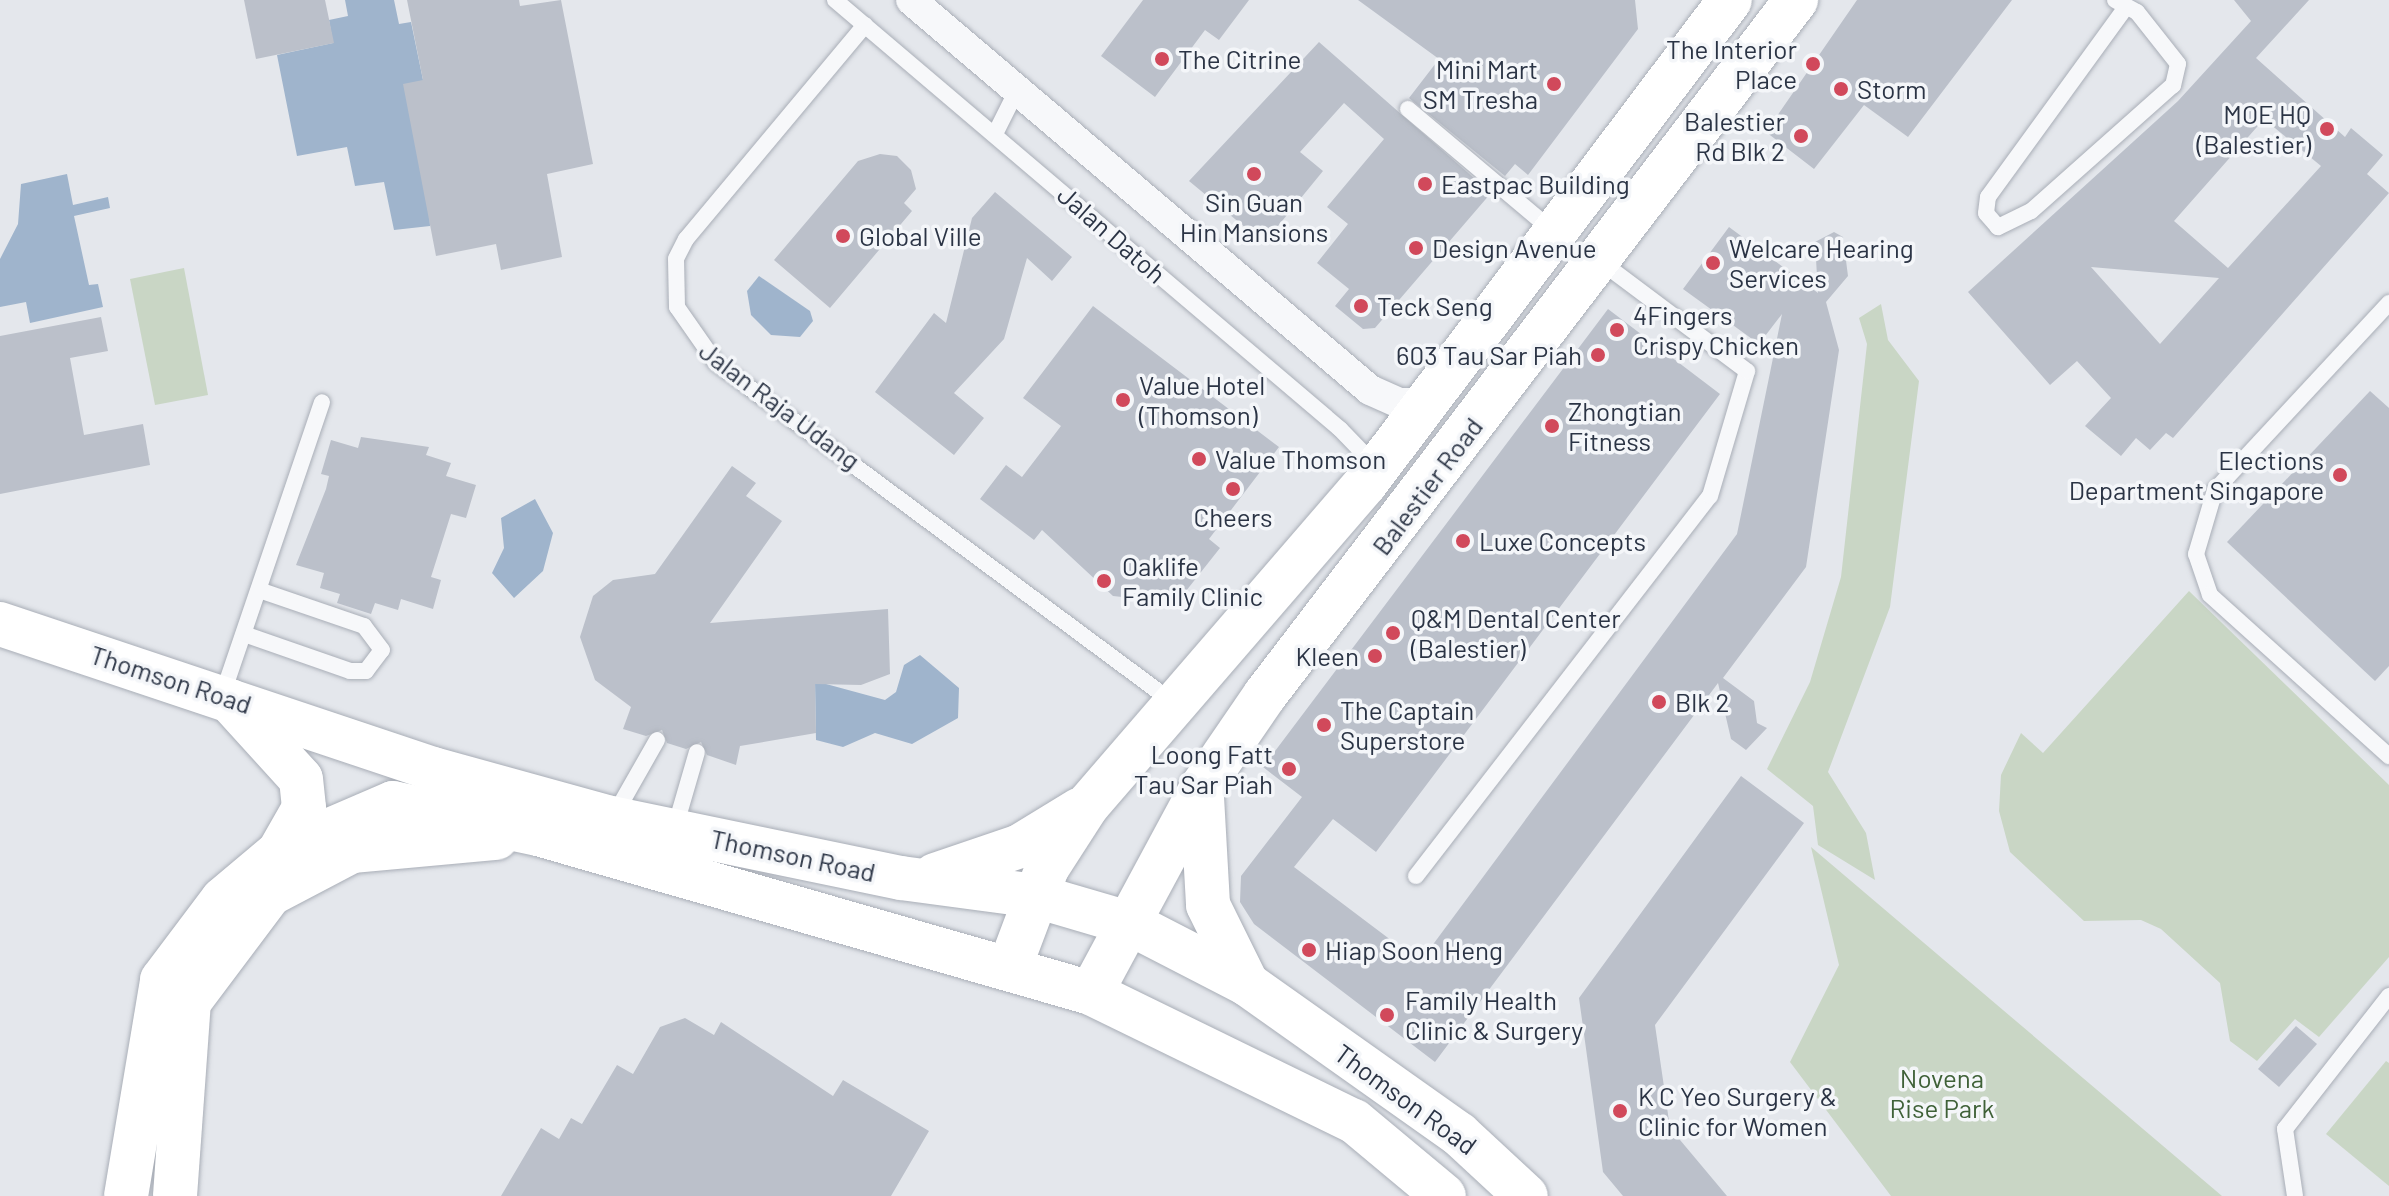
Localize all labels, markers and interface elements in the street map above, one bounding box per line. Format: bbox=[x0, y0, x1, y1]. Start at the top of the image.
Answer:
place label: The Interior Place bbox=[1666, 33, 1797, 94]
place label: The Citrine bbox=[1178, 43, 1301, 75]
marker: The Citrine bbox=[1153, 50, 1171, 68]
place label: Mini Mart SM Tresha bbox=[1423, 53, 1538, 114]
marker: The Interior Place bbox=[1804, 55, 1822, 73]
place label: Storm bbox=[1857, 73, 1926, 105]
marker: Mini Mart SM Tresha bbox=[1545, 75, 1563, 93]
marker: Storm bbox=[1832, 80, 1850, 98]
place label: MOE HQ (Balestier) bbox=[2196, 98, 2311, 160]
place label: Balestier Rd Blk 2 bbox=[1684, 105, 1785, 166]
marker: MOE HQ (Balestier) bbox=[2318, 120, 2336, 138]
marker: Balestier Rd Blk 2 bbox=[1792, 127, 1810, 145]
marker: Sin Guan Hin Mansions bbox=[1245, 165, 1263, 183]
place label: Eastpac Building bbox=[1441, 168, 1630, 200]
marker: Eastpac Building bbox=[1416, 175, 1434, 193]
street label: Jalan Datoh bbox=[1052, 179, 1172, 289]
place label: Sin Guan Hin Mansions bbox=[1180, 186, 1328, 248]
place label: Global Ville bbox=[859, 220, 982, 252]
marker: Global Ville bbox=[834, 227, 852, 245]
place label: Design Avenue bbox=[1432, 232, 1597, 264]
place label: Welcare Hearing Services bbox=[1729, 232, 1914, 294]
marker: Design Avenue bbox=[1407, 239, 1425, 257]
marker: Welcare Hearing Services bbox=[1704, 254, 1722, 272]
place label: Teck Seng bbox=[1377, 290, 1493, 322]
marker: Teck Seng bbox=[1352, 297, 1370, 315]
place label: 4Fingers Crispy Chicken bbox=[1633, 299, 1799, 360]
marker: 4Fingers Crispy Chicken bbox=[1608, 321, 1626, 339]
street label: Jalan Raja Udang bbox=[694, 334, 866, 476]
place label: 603 Tau Sar Piah bbox=[1396, 339, 1582, 371]
marker: 603 Tau Sar Piah bbox=[1589, 346, 1607, 364]
place label: Value Hotel (Thomson) bbox=[1139, 369, 1265, 430]
marker: Value Hotel (Thomson) bbox=[1114, 391, 1132, 409]
place label: Zhongtian Fitness bbox=[1568, 395, 1682, 456]
street label: Balestier Road bbox=[1365, 411, 1489, 561]
marker: Zhongtian Fitness bbox=[1543, 417, 1561, 435]
place label: Value Thomson bbox=[1215, 443, 1386, 475]
place label: Elections Department Singapore bbox=[2069, 444, 2324, 506]
marker: Value Thomson bbox=[1190, 450, 1208, 468]
marker: Elections Department Singapore bbox=[2331, 466, 2349, 484]
marker: Cheers bbox=[1224, 480, 1242, 498]
place label: Cheers bbox=[1193, 501, 1273, 533]
place label: Luxe Concepts bbox=[1479, 525, 1646, 557]
marker: Luxe Concepts bbox=[1454, 532, 1472, 550]
place label: Oaklife Family Clinic bbox=[1122, 550, 1263, 612]
marker: Oaklife Family Clinic bbox=[1093, 570, 1115, 592]
place label: Q&M Dental Center (Balestier) bbox=[1411, 602, 1621, 664]
marker: Q&M Dental Center (Balestier) bbox=[1382, 622, 1404, 644]
street label: Thomson Road bbox=[86, 638, 256, 720]
place label: Kleen bbox=[1295, 640, 1359, 672]
marker: Kleen bbox=[1366, 647, 1384, 665]
place label: Blk 2 bbox=[1675, 686, 1729, 718]
marker: Blk 2 bbox=[1650, 693, 1668, 711]
place label: The Captain Superstore bbox=[1340, 694, 1474, 756]
marker: The Captain Superstore bbox=[1315, 716, 1333, 734]
place label: Loong Fatt Tau Sar Piah bbox=[1134, 738, 1273, 800]
marker: Loong Fatt Tau Sar Piah bbox=[1280, 760, 1298, 778]
street label: Thomson Road bbox=[708, 822, 878, 888]
place label: Hiap Soon Heng bbox=[1325, 934, 1503, 966]
marker: Hiap Soon Heng bbox=[1300, 941, 1318, 959]
place label: Family Health Clinic & Surgery bbox=[1405, 984, 1583, 1046]
marker: Family Health Clinic & Surgery bbox=[1376, 1004, 1398, 1026]
street label: Thomson Road bbox=[1329, 1037, 1483, 1161]
park label: Novena Rise Park bbox=[1889, 1062, 1995, 1124]
place label: K C Yeo Surgery & Clinic for Women bbox=[1638, 1080, 1837, 1142]
marker: K C Yeo Surgery & Clinic for Women bbox=[1609, 1100, 1631, 1122]

